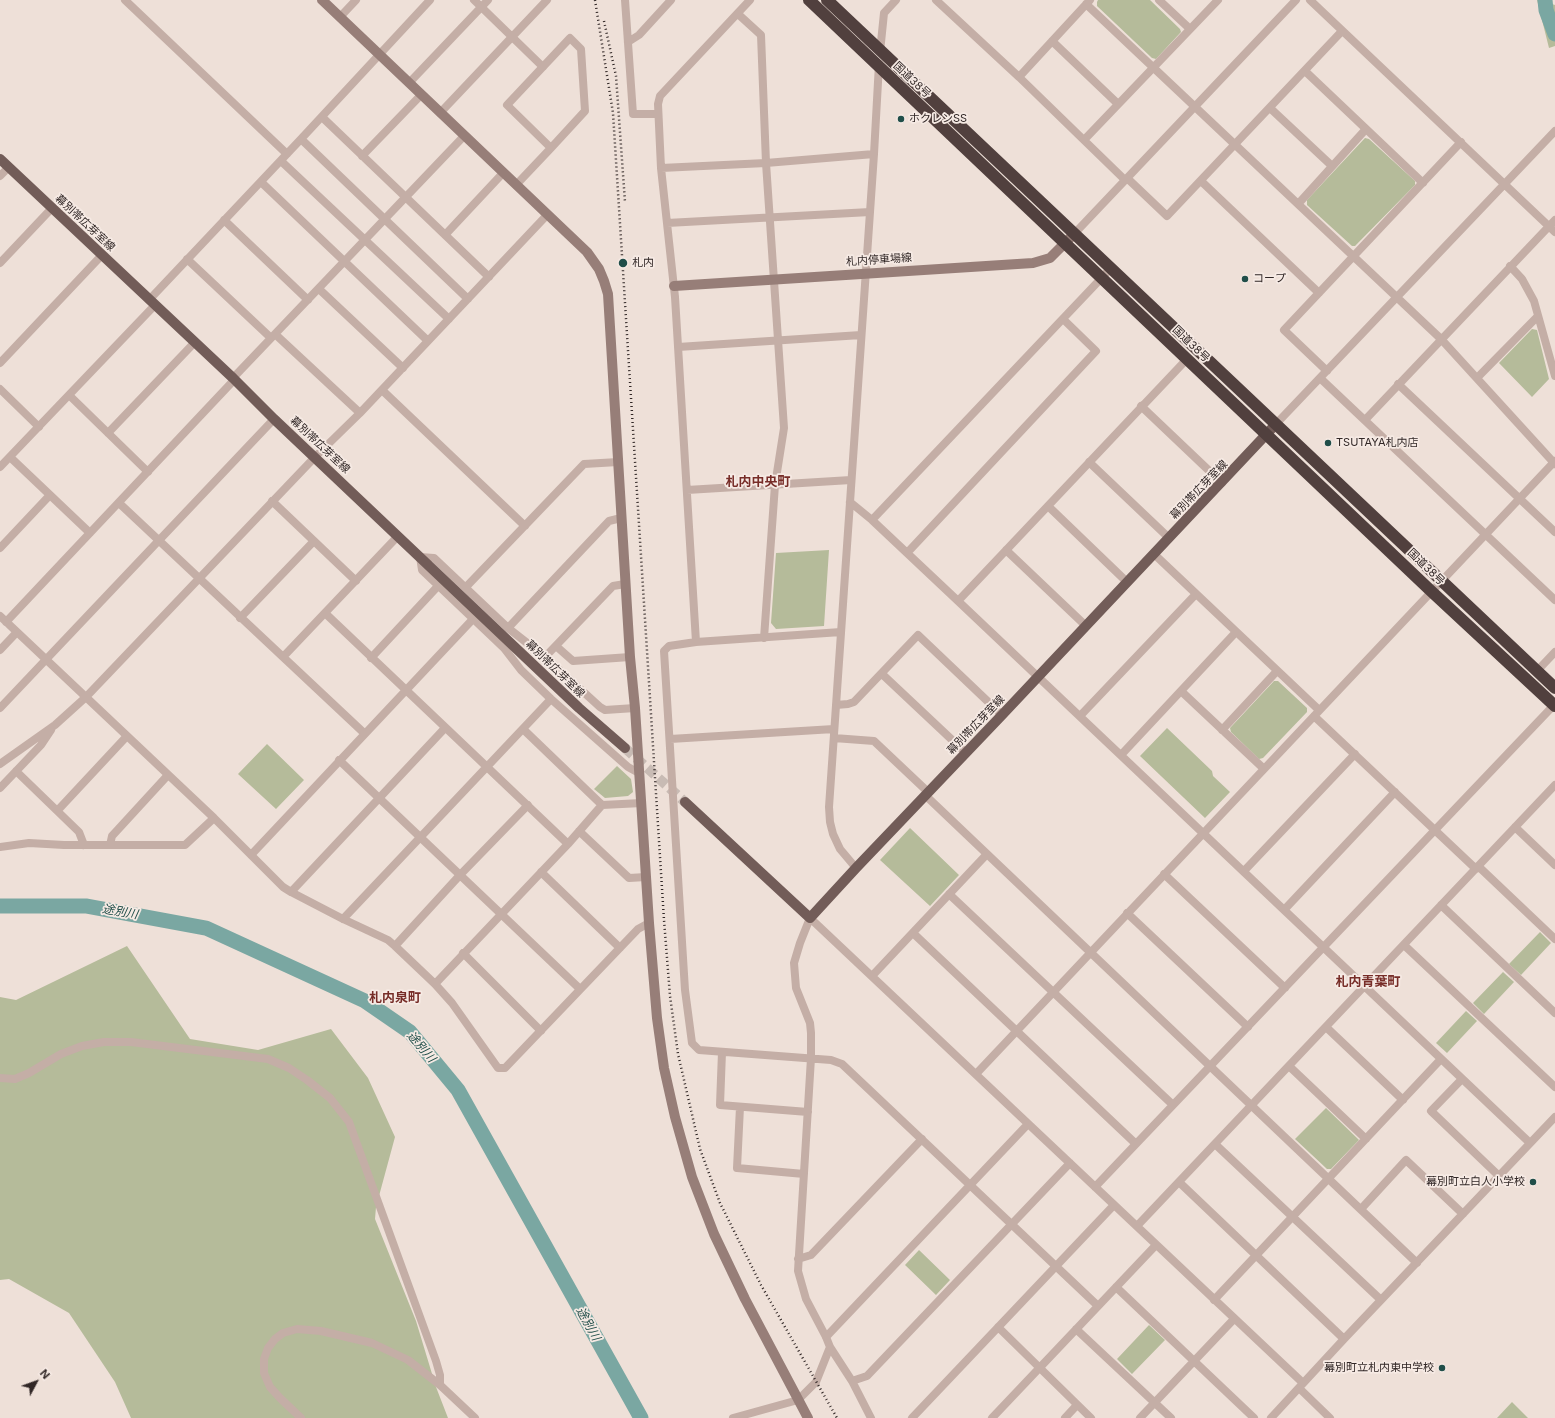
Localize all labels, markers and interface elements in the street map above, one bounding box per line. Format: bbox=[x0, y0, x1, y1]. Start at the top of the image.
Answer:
street label: 国道38号 bbox=[890, 59, 934, 101]
place label: ホクレンSS bbox=[909, 112, 967, 126]
marker: ホクレンSS bbox=[896, 114, 906, 124]
street label: 幕別帯広芽室線 bbox=[52, 192, 118, 254]
street label: 札内停車場線 bbox=[846, 251, 912, 269]
place label: 札内 bbox=[632, 256, 654, 270]
marker: 札内 bbox=[617, 257, 629, 269]
place label: コープ bbox=[1253, 272, 1286, 286]
marker: コープ bbox=[1240, 274, 1250, 284]
street label: 国道38号 bbox=[1170, 323, 1212, 365]
street label: 幕別帯広芽室線 bbox=[287, 414, 353, 476]
place label: TSUTAYA札内店 bbox=[1336, 436, 1419, 450]
marker: TSUTAYA札内店 bbox=[1323, 438, 1333, 448]
street label: 幕別帯広芽室線 bbox=[1168, 458, 1230, 522]
district label: 札内中央町 bbox=[726, 474, 790, 490]
street label: 国道38号 bbox=[1405, 546, 1447, 588]
street label: 幕別帯広芽室線 bbox=[523, 638, 587, 700]
street label: 幕別帯広芽室線 bbox=[945, 693, 1007, 757]
water label: 途別川 bbox=[101, 902, 139, 922]
district label: 札内青葉町 bbox=[1336, 974, 1400, 990]
district label: 札内泉町 bbox=[369, 990, 421, 1006]
water label: 途別川 bbox=[404, 1029, 438, 1065]
place label: 幕別町立白人小学校 bbox=[1426, 1175, 1525, 1189]
marker: 幕別町立白人小学校 bbox=[1528, 1177, 1538, 1187]
water label: 途別川 bbox=[573, 1305, 603, 1343]
place label: 幕別町立札内東中学校 bbox=[1324, 1361, 1434, 1375]
north arrow bbox=[16, 1362, 56, 1402]
marker: 幕別町立札内東中学校 bbox=[1437, 1363, 1447, 1373]
text: N bbox=[37, 1366, 53, 1382]

